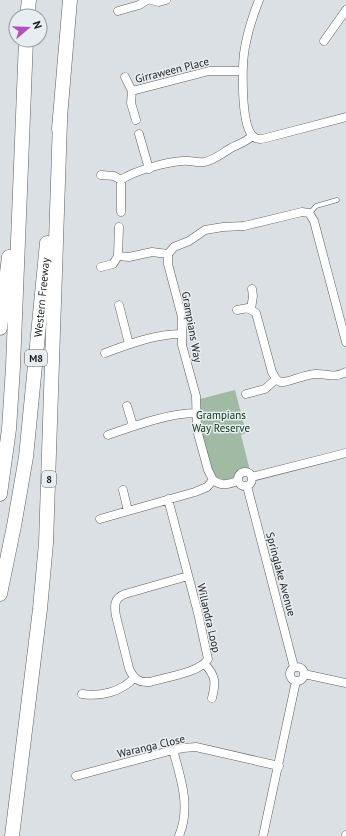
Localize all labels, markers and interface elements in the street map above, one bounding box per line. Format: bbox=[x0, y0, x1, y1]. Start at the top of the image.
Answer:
north arrow bbox=[8, 8, 48, 48]
text: N bbox=[30, 19, 45, 30]
street label: Girraween Place bbox=[134, 54, 211, 86]
street label: Western Freeway bbox=[31, 256, 53, 338]
street label: Grampians Way bbox=[179, 290, 205, 364]
road number: M8 bbox=[25, 350, 47, 366]
park label: Grampians Way Reserve bbox=[192, 408, 250, 435]
road number: 8 bbox=[42, 471, 56, 487]
street label: Springlake Avenue bbox=[263, 530, 299, 618]
street label: Willandra Loop bbox=[194, 582, 224, 654]
street label: Waranga Close bbox=[116, 731, 187, 761]

